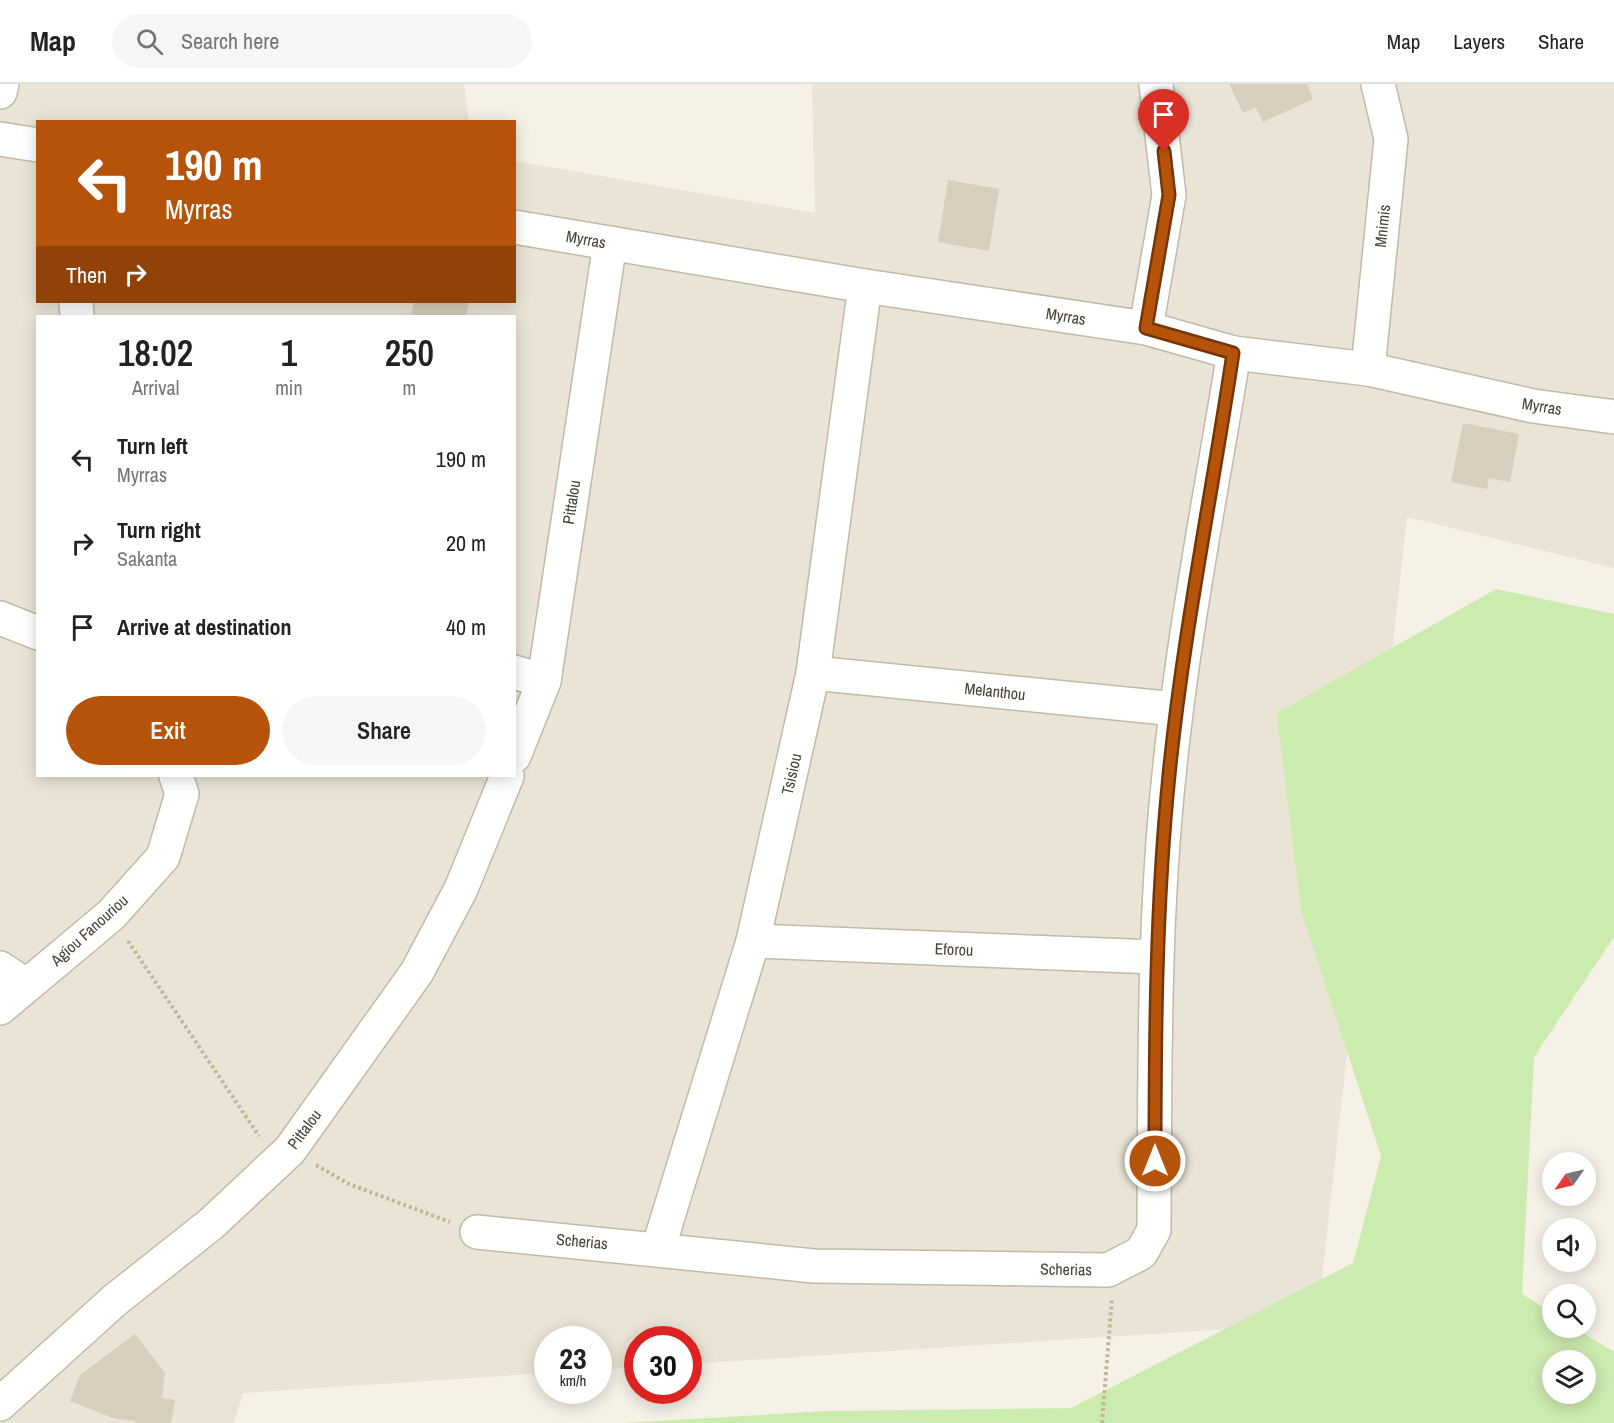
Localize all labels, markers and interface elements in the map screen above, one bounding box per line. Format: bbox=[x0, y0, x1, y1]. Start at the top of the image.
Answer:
search box bbox=[112, 14, 532, 68]
text: Map bbox=[30, 22, 76, 60]
icon: search bbox=[133, 25, 166, 58]
text: Search here bbox=[181, 26, 279, 56]
text: Map bbox=[1387, 27, 1420, 56]
text: Layers bbox=[1453, 27, 1505, 56]
text: Share bbox=[1538, 27, 1584, 56]
pin bbox=[1138, 89, 1189, 151]
icon: arrive bbox=[1147, 98, 1180, 131]
text: 190 m bbox=[165, 137, 263, 193]
icon: left bbox=[66, 144, 144, 222]
text: Myrras bbox=[165, 191, 233, 227]
street label: Mnimis bbox=[1369, 203, 1395, 249]
street label: Myrras bbox=[564, 225, 608, 253]
icon: right bbox=[119, 258, 152, 291]
text: Then bbox=[66, 260, 107, 290]
street label: Myrras bbox=[1044, 302, 1088, 330]
text: 18:02 bbox=[118, 329, 193, 377]
text: 1 bbox=[281, 329, 297, 377]
text: 250 bbox=[385, 329, 434, 377]
text: Arrival bbox=[132, 374, 179, 401]
text: min bbox=[275, 374, 303, 401]
text: m bbox=[402, 374, 416, 401]
street label: Myrras bbox=[1520, 392, 1564, 420]
text: Turn left bbox=[117, 431, 188, 461]
icon: left bbox=[66, 443, 99, 476]
text: 190 m bbox=[436, 444, 486, 474]
text: Myrras bbox=[117, 461, 167, 488]
street label: Pittalou bbox=[557, 478, 585, 526]
text: Turn right bbox=[117, 515, 201, 545]
icon: right bbox=[66, 527, 99, 560]
text: 20 m bbox=[446, 528, 486, 558]
text: Sakanta bbox=[117, 545, 177, 572]
icon: arrive bbox=[66, 611, 99, 644]
text: Arrive at destination bbox=[117, 612, 291, 642]
text: 40 m bbox=[446, 612, 486, 642]
street label: Melanthou bbox=[963, 677, 1027, 705]
button: Exit bbox=[66, 696, 270, 765]
button: Share bbox=[282, 696, 486, 765]
street label: Tsisiou bbox=[776, 751, 806, 797]
street label: Agiou Fanouriou bbox=[45, 889, 132, 971]
street label: Eforou bbox=[934, 937, 974, 961]
street label: Pittalou bbox=[282, 1105, 326, 1153]
position arrow bbox=[1123, 1129, 1187, 1193]
north arrow bbox=[1542, 1152, 1596, 1206]
map controls bbox=[1542, 1152, 1596, 1404]
button: sound bbox=[1542, 1218, 1596, 1272]
street label: Scherias bbox=[555, 1228, 609, 1254]
street label: Scherias bbox=[1040, 1258, 1092, 1280]
button: search bbox=[1542, 1284, 1596, 1338]
speed limit sign: 30 bbox=[624, 1326, 702, 1404]
text: 23 bbox=[559, 1338, 587, 1378]
button: layers bbox=[1542, 1350, 1596, 1404]
text: km/h bbox=[560, 1370, 586, 1391]

